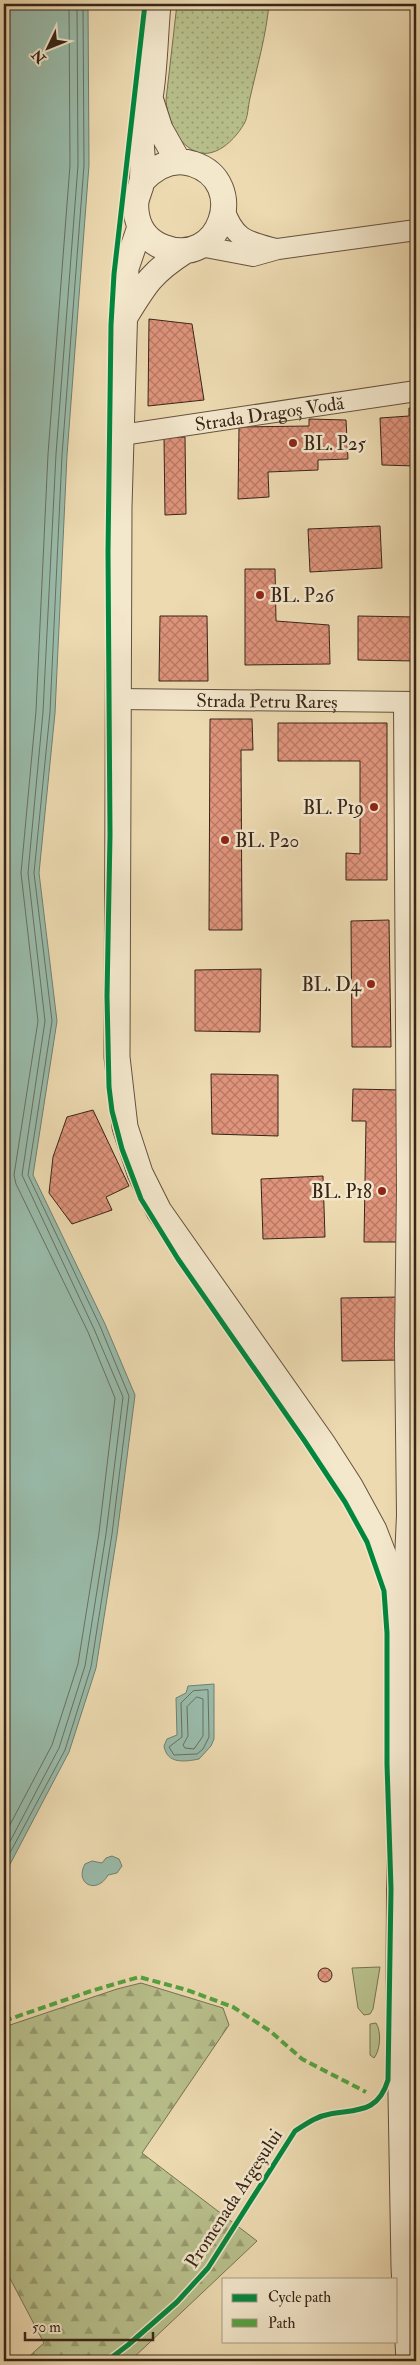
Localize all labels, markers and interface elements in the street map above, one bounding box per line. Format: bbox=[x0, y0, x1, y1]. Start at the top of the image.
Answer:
north arrow bbox=[22, 22, 72, 72]
text: N bbox=[28, 46, 50, 68]
street label: Strada Dragoș Vodă bbox=[193, 391, 346, 437]
place label: BL. P25 bbox=[303, 432, 367, 456]
marker: BL. P25 bbox=[287, 437, 299, 449]
place label: BL. P26 bbox=[270, 584, 336, 608]
marker: BL. P26 bbox=[254, 589, 266, 601]
street label: Strada Petru Rareș bbox=[196, 689, 338, 714]
place label: BL. P19 bbox=[303, 796, 364, 820]
marker: BL. P19 bbox=[368, 801, 380, 813]
place label: BL. P20 bbox=[235, 829, 299, 853]
marker: BL. P20 bbox=[219, 834, 231, 846]
place label: BL. D4 bbox=[301, 973, 362, 997]
marker: BL. D4 bbox=[365, 978, 377, 990]
place label: BL. P18 bbox=[311, 1180, 372, 1204]
marker: BL. P18 bbox=[376, 1185, 388, 1197]
street label: Promenada Argeșului bbox=[180, 2125, 288, 2273]
legend bbox=[222, 2278, 398, 2342]
text: Cycle path bbox=[268, 2288, 331, 2308]
scale bar bbox=[25, 2310, 152, 2342]
text: Path bbox=[268, 2314, 295, 2333]
text: 50 m bbox=[32, 2318, 61, 2337]

